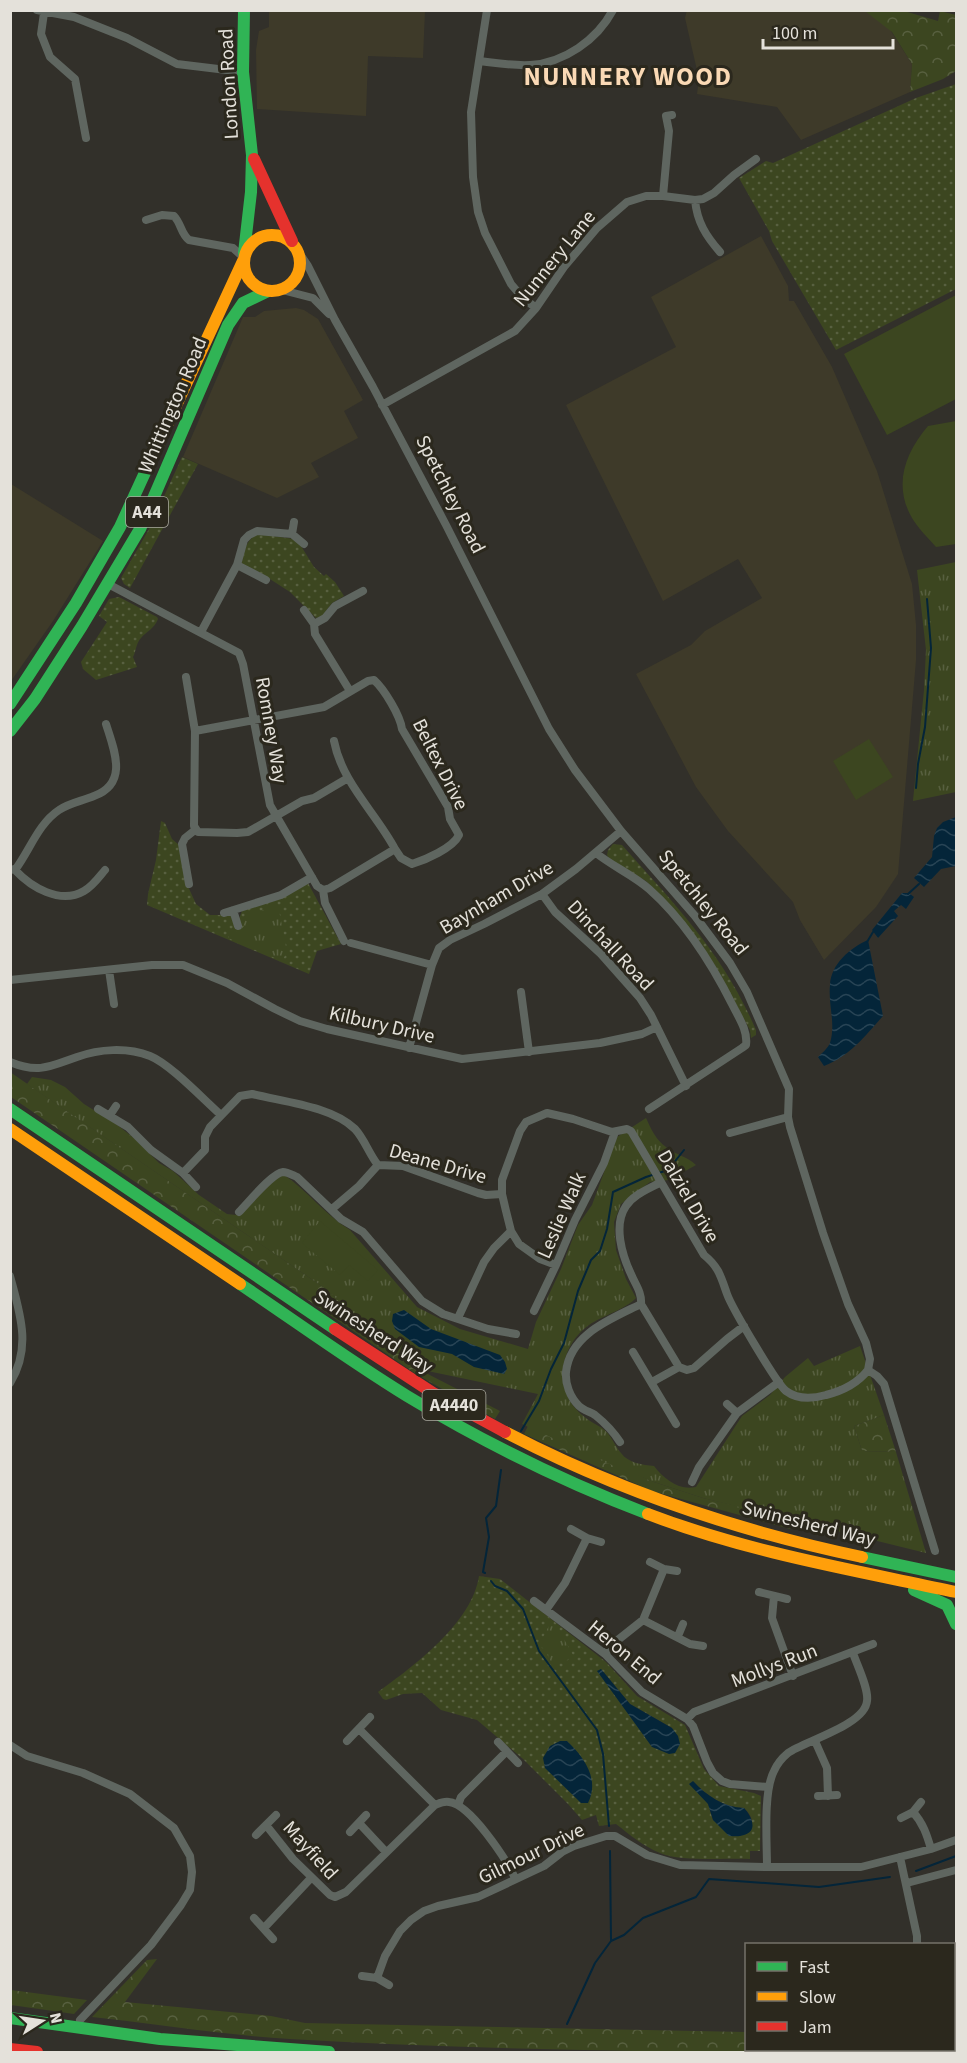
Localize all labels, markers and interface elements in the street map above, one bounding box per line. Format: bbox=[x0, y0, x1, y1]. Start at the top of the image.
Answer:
scale bar bbox=[763, 12, 894, 50]
text: 100 m bbox=[772, 21, 817, 46]
street label: London Road bbox=[212, 28, 246, 140]
district label: NUNNERY WOOD bbox=[524, 58, 732, 95]
street label: Nunnery Lane bbox=[507, 204, 603, 313]
street label: Whittington Road bbox=[132, 333, 214, 478]
street label: Spetchley Road bbox=[408, 430, 492, 558]
road number: A44 bbox=[126, 497, 168, 527]
street label: Romney Way bbox=[248, 675, 294, 786]
street label: Beltex Drive bbox=[405, 714, 475, 815]
street label: Spetchley Road bbox=[652, 844, 755, 962]
street label: Baynham Drive bbox=[435, 854, 559, 942]
street label: Dinchall Road bbox=[561, 894, 660, 997]
street label: Kilbury Drive bbox=[326, 999, 437, 1051]
street label: Deane Drive bbox=[386, 1137, 490, 1191]
street label: Dalziel Drive bbox=[650, 1145, 726, 1248]
street label: Leslie Walk bbox=[530, 1168, 593, 1263]
street label: Swinesherd Way bbox=[309, 1283, 439, 1381]
road number: A4440 bbox=[422, 1390, 486, 1420]
street label: Swinesherd Way bbox=[739, 1494, 879, 1554]
street label: Heron End bbox=[582, 1614, 667, 1692]
street label: Mollys Run bbox=[727, 1637, 822, 1695]
street label: Mayfield bbox=[276, 1815, 344, 1886]
street label: Gilmour Drive bbox=[474, 1816, 589, 1892]
legend bbox=[745, 1943, 955, 2051]
text: Fast bbox=[799, 1955, 830, 1980]
text: Slow bbox=[799, 1985, 836, 2010]
north arrow bbox=[12, 1991, 72, 2051]
text: N bbox=[44, 2011, 68, 2026]
text: Jam bbox=[799, 2015, 832, 2040]

